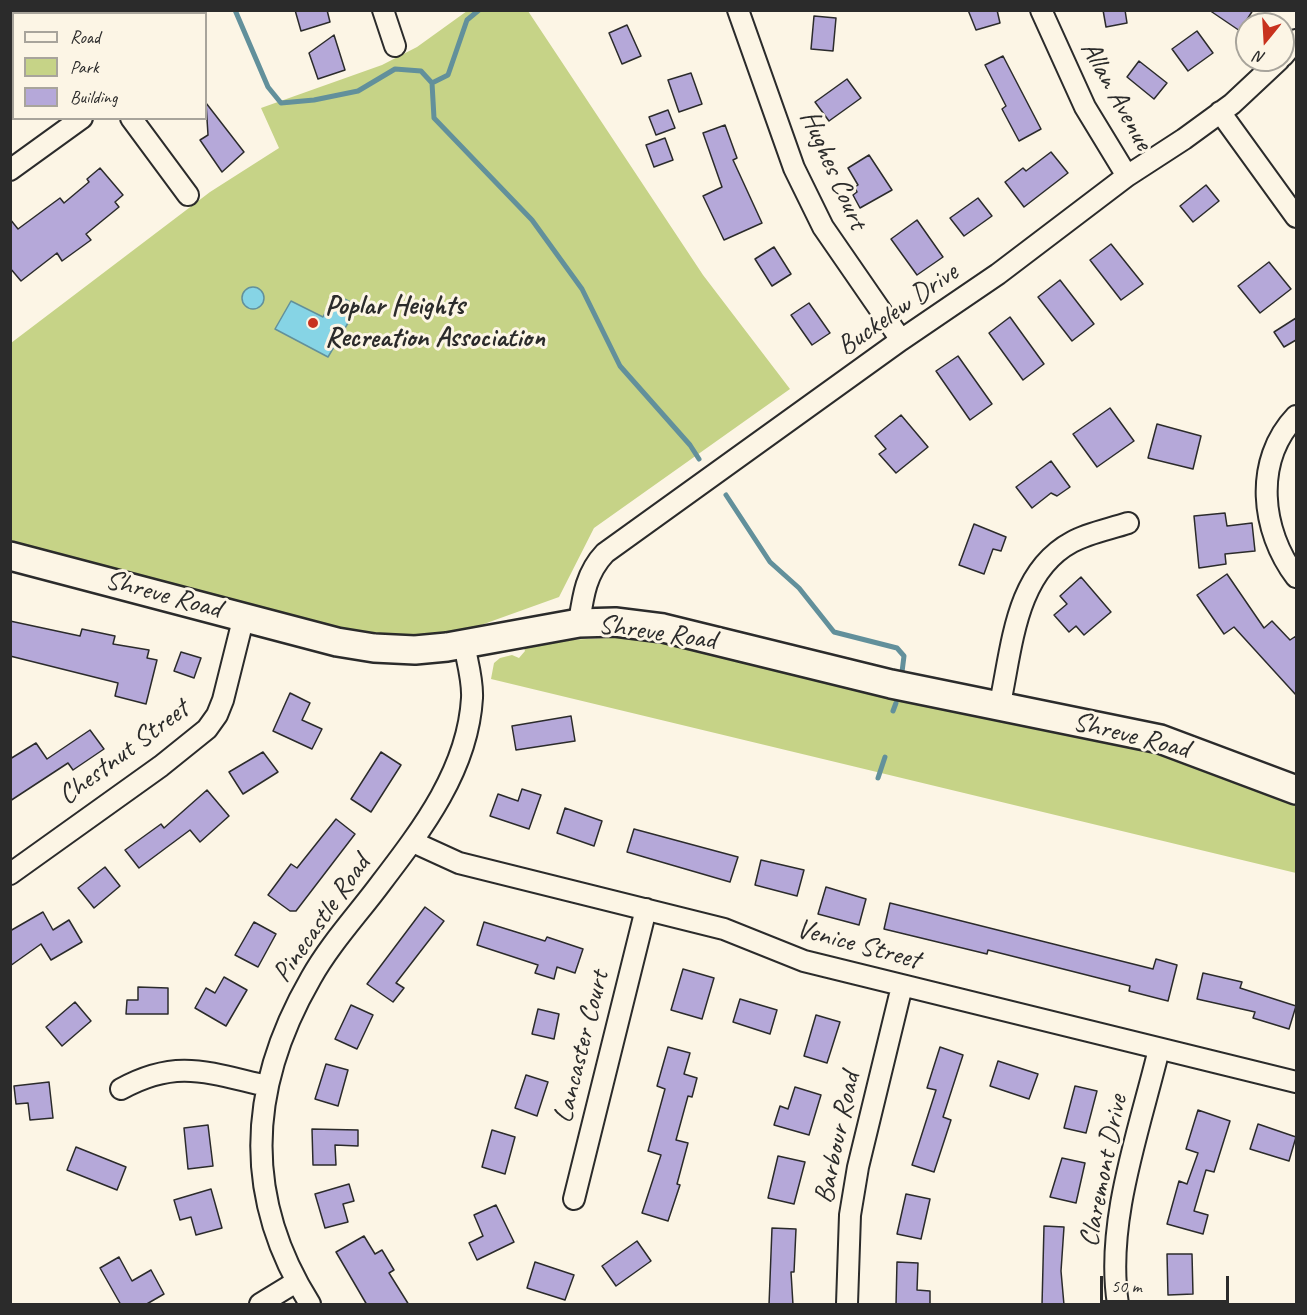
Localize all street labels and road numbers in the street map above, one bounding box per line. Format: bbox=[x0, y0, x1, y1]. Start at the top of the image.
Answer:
street label: Allan Avenue bbox=[1072, 36, 1160, 156]
street label: Hughes Court bbox=[792, 105, 874, 235]
street label: Buckelew Drive bbox=[831, 256, 965, 364]
street label: Shreve Road bbox=[101, 563, 225, 627]
street label: Shreve Road bbox=[596, 608, 718, 658]
street label: Chestnut Street bbox=[52, 693, 196, 813]
street label: Shreve Road bbox=[1070, 705, 1192, 767]
street label: Pinecastle Road bbox=[266, 849, 378, 989]
street label: Venice Street bbox=[793, 912, 923, 978]
street label: Lancaster Court bbox=[547, 968, 617, 1126]
street label: Barbour Road bbox=[808, 1069, 868, 1207]
street label: Claremont Drive bbox=[1073, 1092, 1135, 1250]

